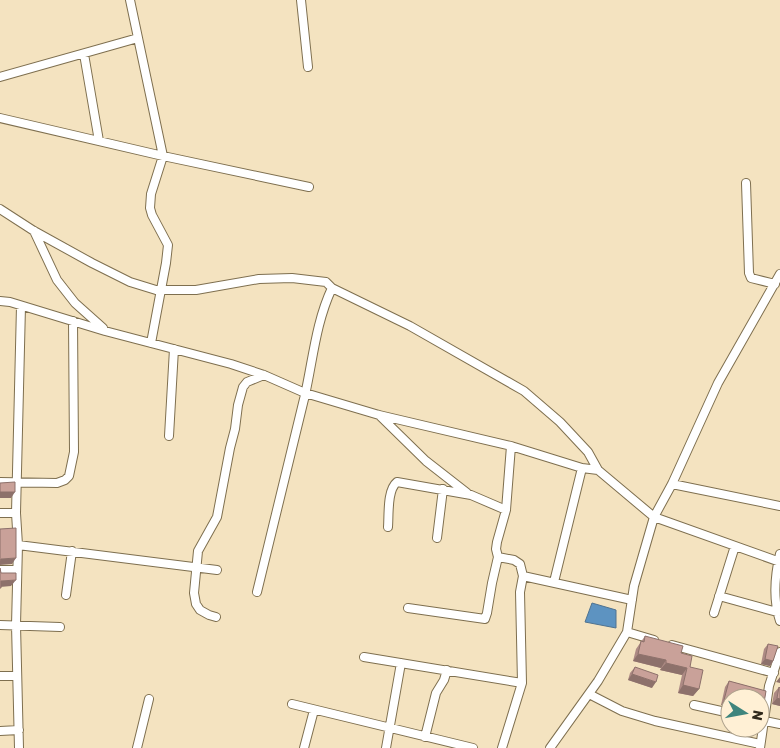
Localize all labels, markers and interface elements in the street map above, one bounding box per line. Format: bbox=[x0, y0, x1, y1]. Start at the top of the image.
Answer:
north arrow bbox=[720, 688, 770, 738]
text: N bbox=[748, 709, 767, 722]

